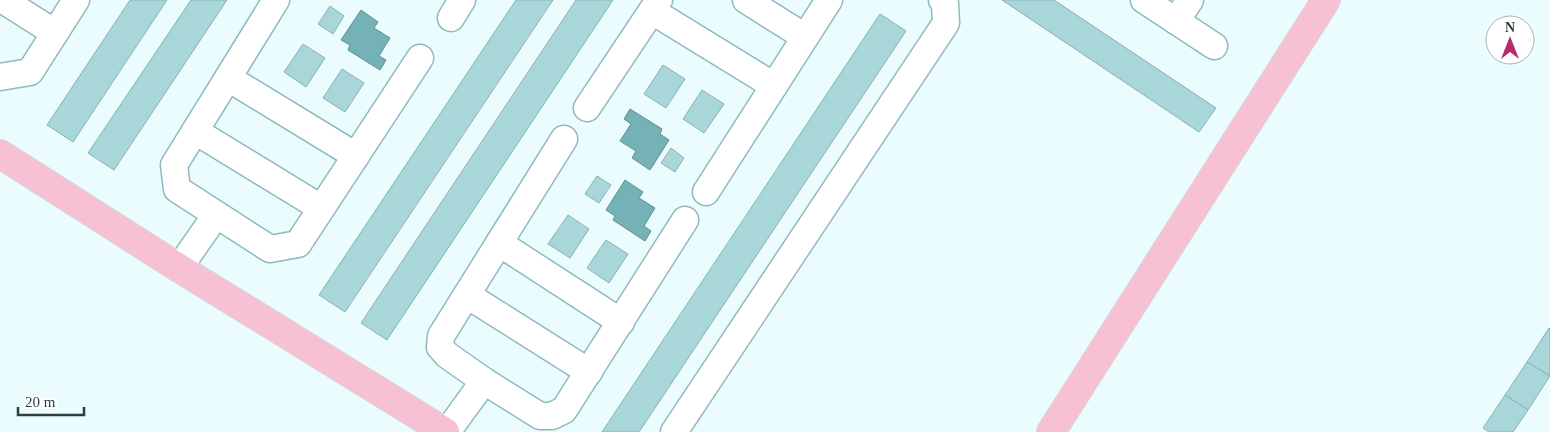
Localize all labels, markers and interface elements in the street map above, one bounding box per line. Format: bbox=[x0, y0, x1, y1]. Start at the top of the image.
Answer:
north arrow bbox=[1485, 15, 1535, 65]
text: N bbox=[1505, 20, 1515, 35]
scale bar bbox=[18, 384, 84, 416]
text: 20 m bbox=[25, 394, 56, 410]

